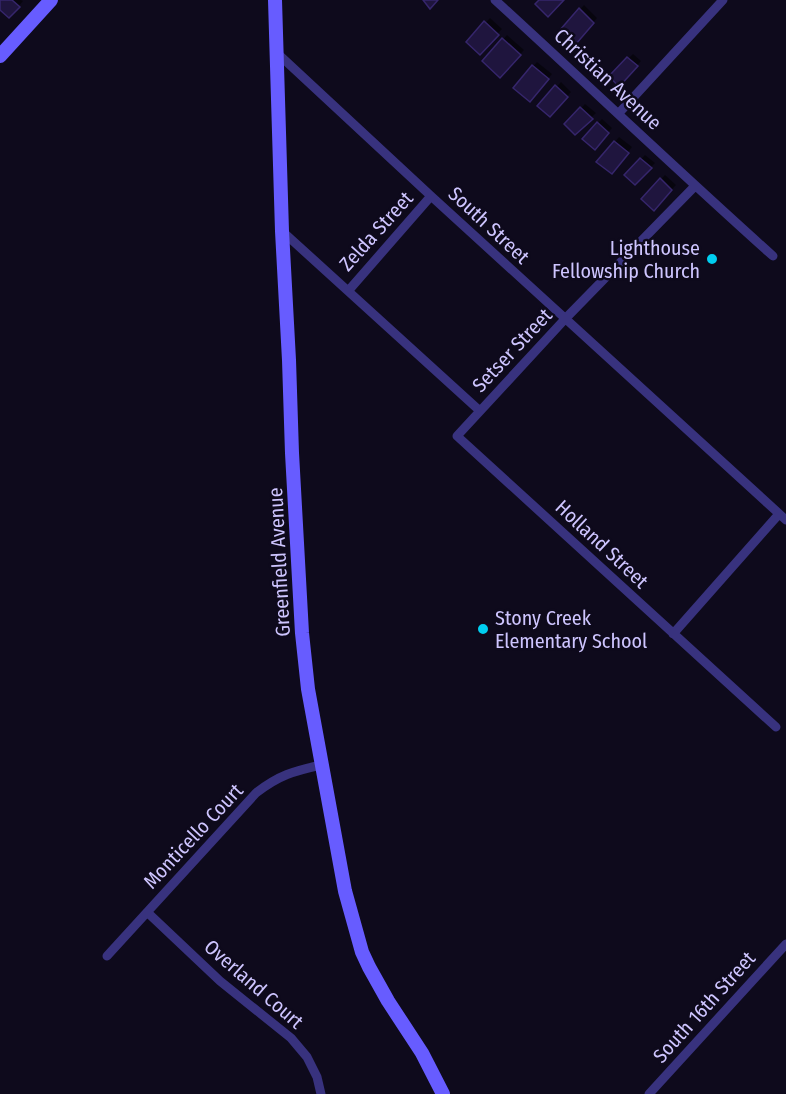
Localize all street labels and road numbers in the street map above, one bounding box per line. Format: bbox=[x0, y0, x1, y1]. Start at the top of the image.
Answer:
street label: Christian Avenue bbox=[549, 23, 667, 135]
street label: South Street bbox=[444, 181, 535, 269]
street label: Zelda Street bbox=[334, 186, 418, 276]
street label: Setser Street bbox=[467, 303, 557, 397]
street label: Greenfield Avenue bbox=[263, 487, 295, 637]
street label: Holland Street bbox=[551, 495, 654, 593]
street label: Monticello Court bbox=[138, 778, 248, 894]
street label: Overland Court bbox=[200, 934, 309, 1034]
street label: South 16th Street bbox=[648, 946, 761, 1068]

